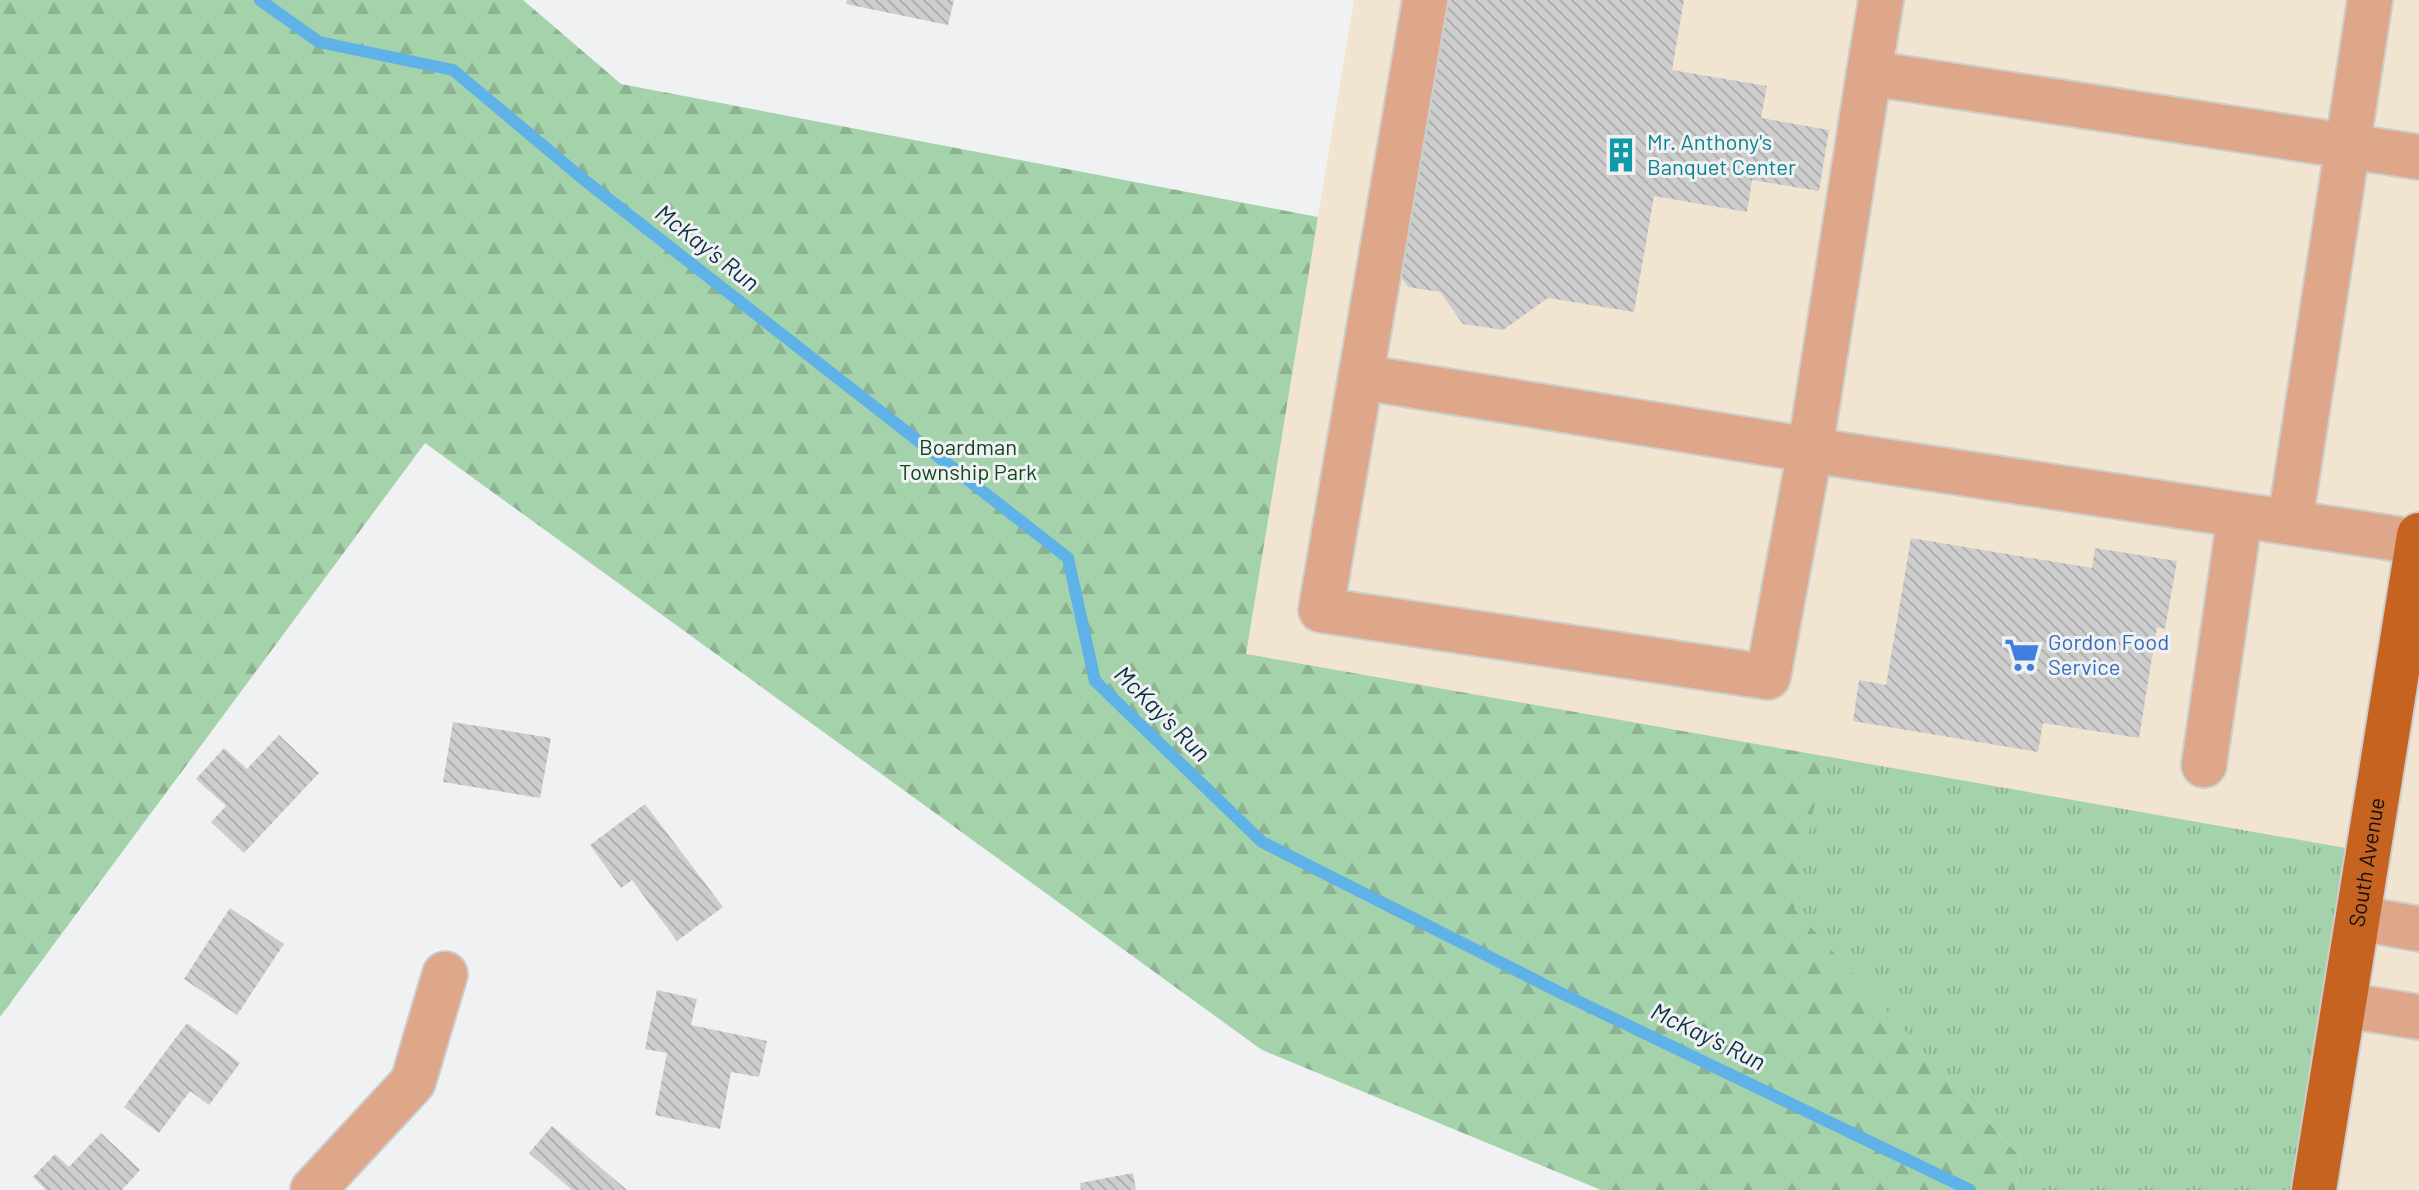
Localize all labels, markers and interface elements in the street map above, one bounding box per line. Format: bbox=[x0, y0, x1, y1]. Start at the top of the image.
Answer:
place label: Mr. Anthony's Banquet Center bbox=[1647, 128, 1796, 179]
building icon: Mr. Anthony's Banquet Center bbox=[1602, 136, 1640, 174]
water label: McKay's Run bbox=[650, 197, 766, 296]
park label: Boardman Township Park bbox=[899, 433, 1037, 484]
place label: Gordon Food Service bbox=[2048, 628, 2169, 679]
supermarket icon: Gordon Food Service bbox=[2003, 636, 2041, 674]
water label: McKay's Run bbox=[1109, 659, 1217, 767]
street label: South Avenue bbox=[2342, 795, 2389, 929]
water label: McKay's Run bbox=[1647, 996, 1771, 1076]

